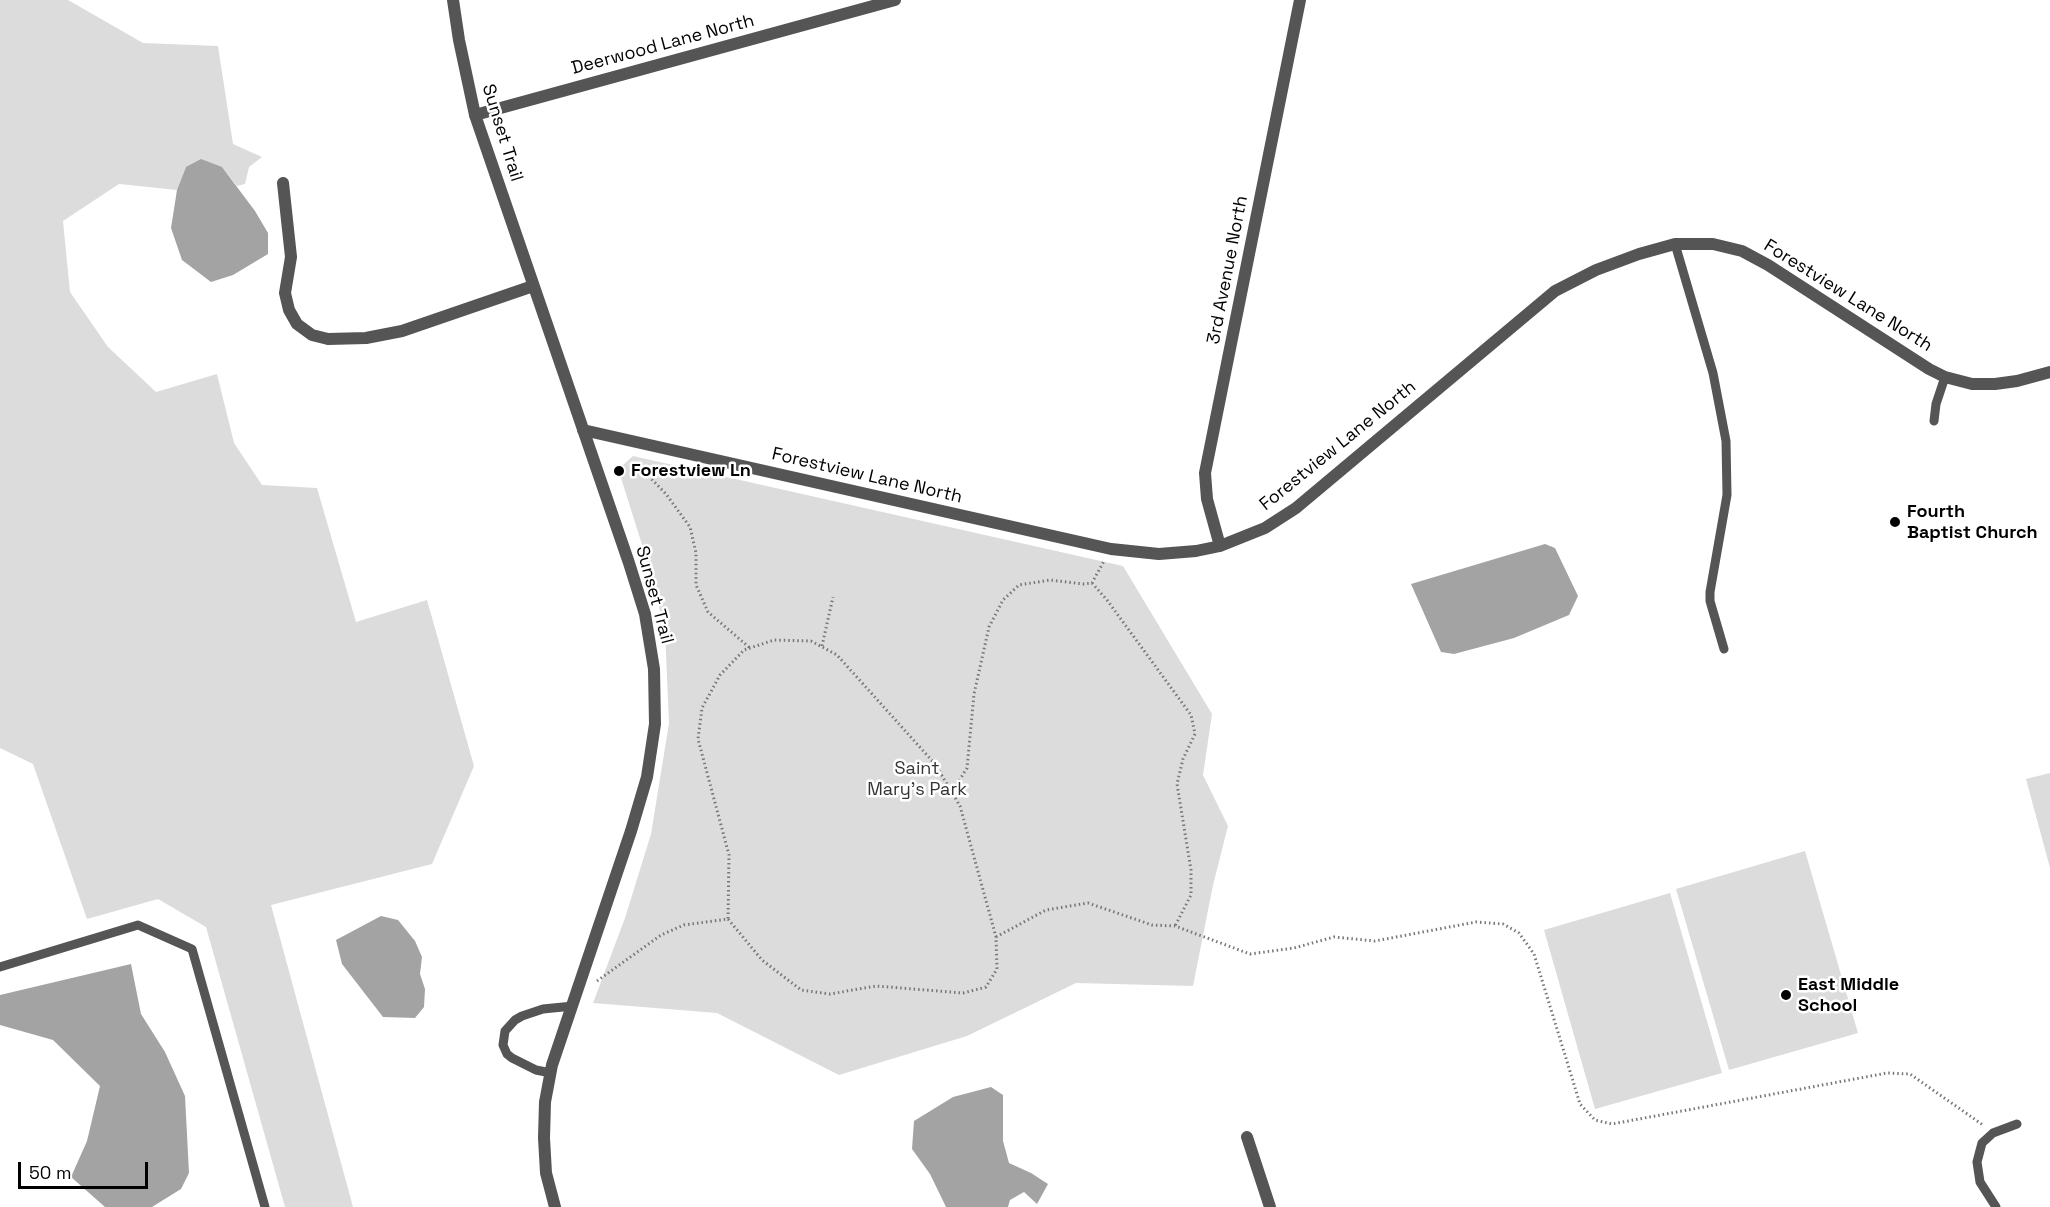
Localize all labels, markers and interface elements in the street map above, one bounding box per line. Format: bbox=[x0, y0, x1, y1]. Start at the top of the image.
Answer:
street label: Deerwood Lane North bbox=[569, 10, 757, 80]
street label: Sunset Trail bbox=[477, 82, 527, 184]
street label: 3rd Avenue North bbox=[1203, 194, 1253, 346]
street label: Forestview Lane North bbox=[1760, 235, 1936, 357]
street label: Forestview Lane North bbox=[1256, 376, 1420, 516]
street label: Forestview Lane North bbox=[770, 444, 964, 508]
place label: Forestview Ln bbox=[631, 460, 751, 482]
marker: Forestview Ln bbox=[612, 464, 626, 478]
place label: Fourth Baptist Church bbox=[1907, 501, 2038, 544]
marker: Fourth Baptist Church bbox=[1888, 515, 1902, 529]
street label: Sunset Trail bbox=[631, 544, 677, 646]
park label: Saint Mary's Park bbox=[867, 758, 967, 800]
place label: East Middle School bbox=[1798, 974, 1899, 1016]
marker: East Middle School bbox=[1779, 988, 1793, 1002]
scale bar bbox=[21, 1150, 152, 1188]
text: 50 m bbox=[29, 1161, 71, 1184]

